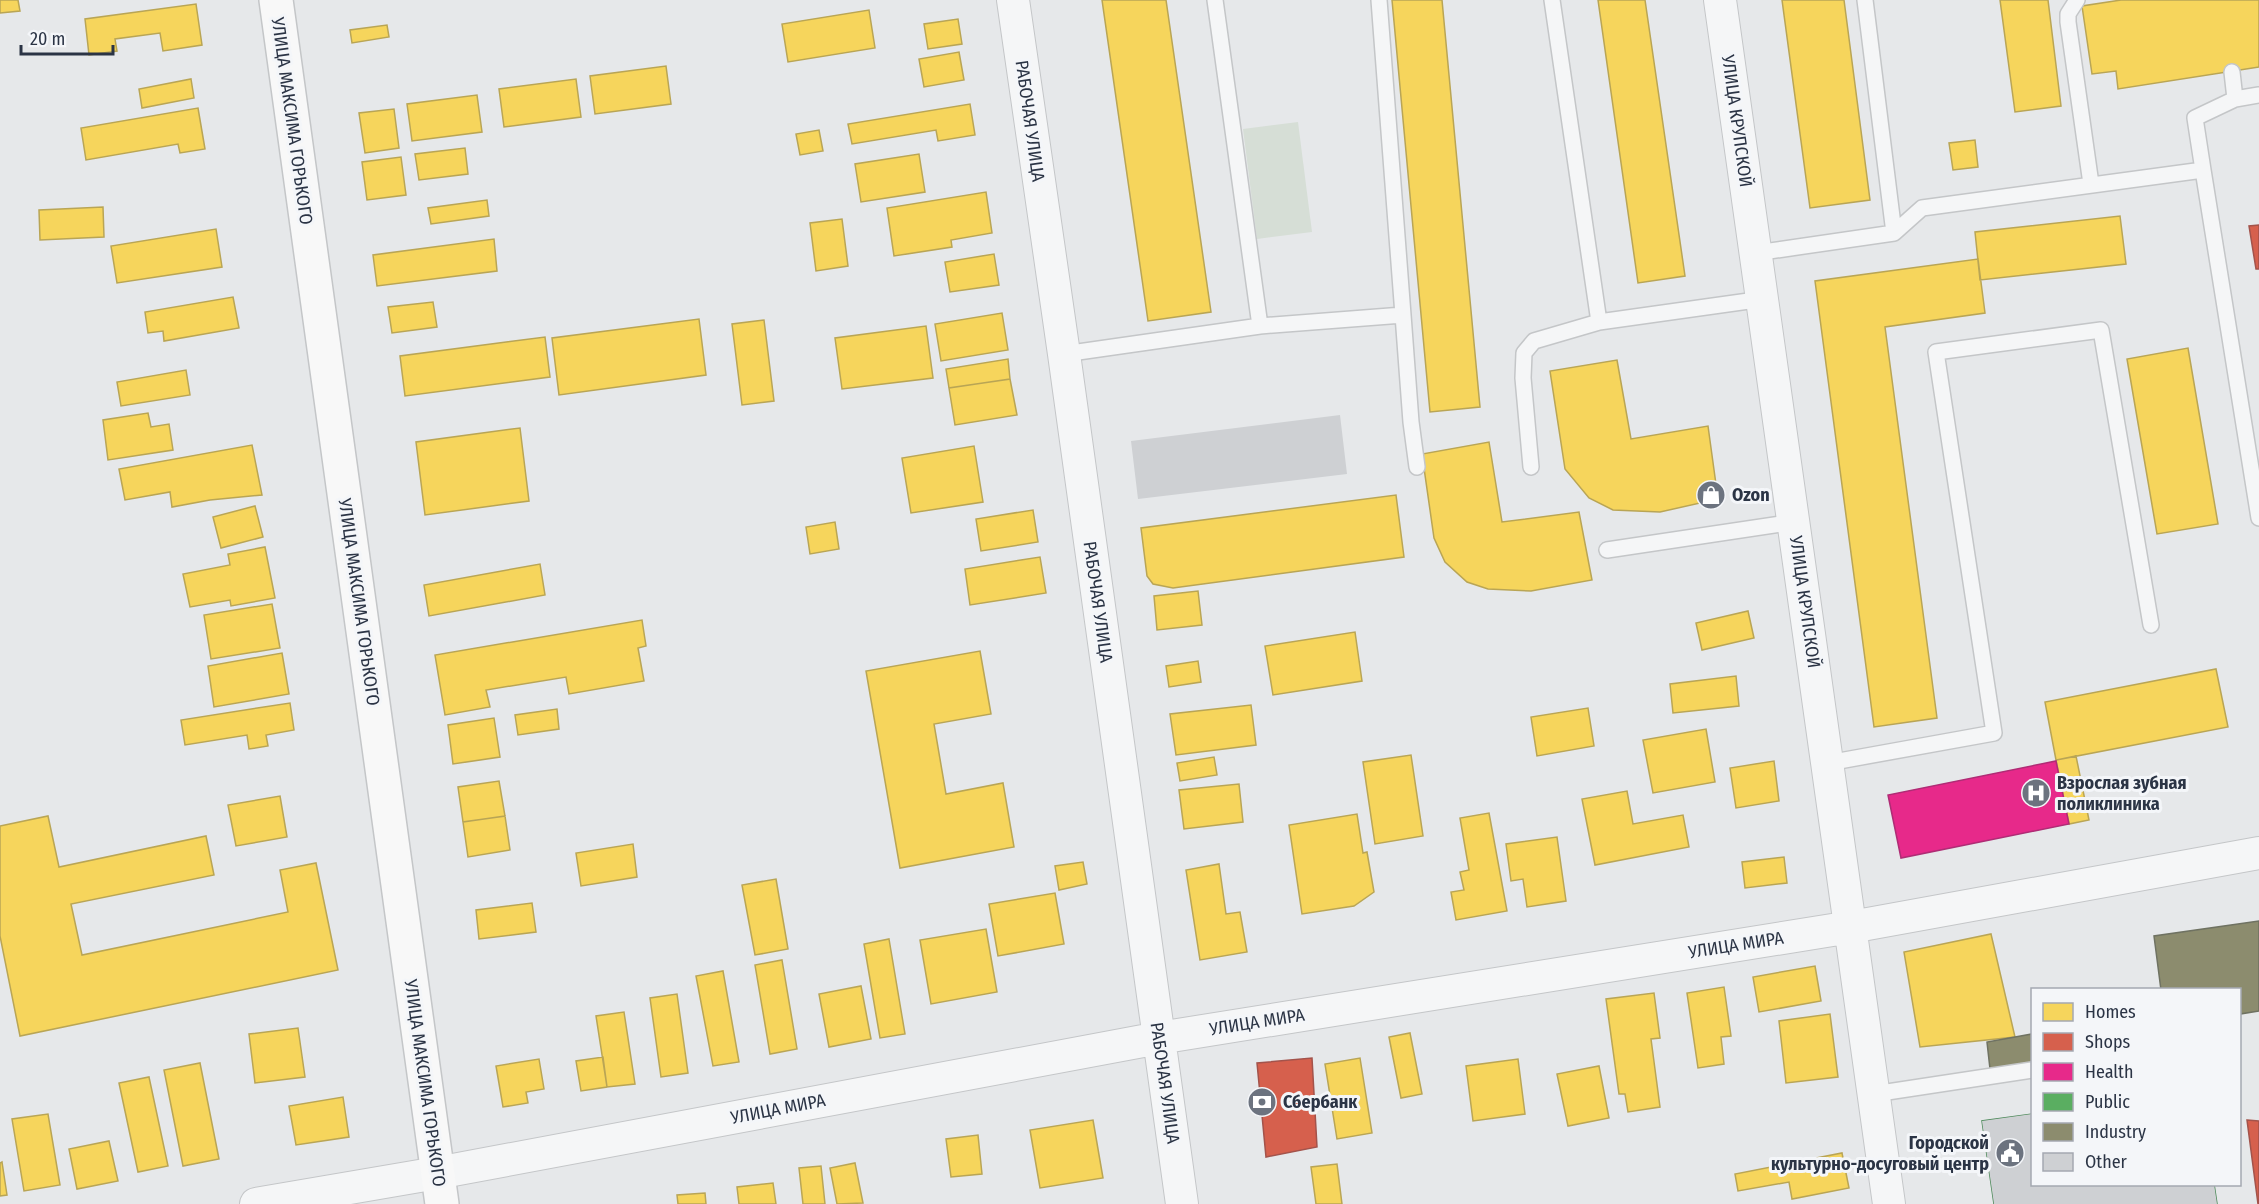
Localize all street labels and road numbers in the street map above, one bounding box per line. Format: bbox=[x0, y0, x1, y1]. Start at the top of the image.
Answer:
street label: УЛИЦА МАКСИМА ГОРЬКОГО bbox=[266, 15, 317, 226]
street label: УЛИЦА КРУПСКОЙ bbox=[1717, 52, 1757, 189]
street label: РАБОЧАЯ УЛИЦА bbox=[1011, 59, 1049, 184]
street label: УЛИЦА МАКСИМА ГОРЬКОГО bbox=[333, 496, 384, 707]
street label: УЛИЦА КРУПСКОЙ bbox=[1785, 533, 1825, 670]
street label: РАБОЧАЯ УЛИЦА bbox=[1079, 540, 1117, 665]
street label: УЛИЦА МИРА bbox=[1686, 927, 1786, 964]
street label: УЛИЦА МАКСИМА ГОРЬКОГО bbox=[399, 977, 450, 1188]
street label: УЛИЦА МИРА bbox=[1207, 1004, 1307, 1041]
street label: РАБОЧАЯ УЛИЦА bbox=[1146, 1021, 1184, 1146]
street label: УЛИЦА МИРА bbox=[728, 1089, 828, 1129]

